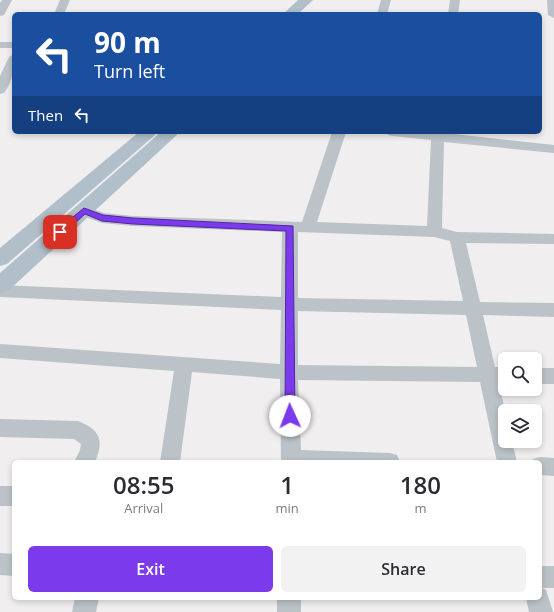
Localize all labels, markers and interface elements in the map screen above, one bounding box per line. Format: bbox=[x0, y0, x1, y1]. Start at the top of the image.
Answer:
text: 90 m bbox=[94, 23, 161, 61]
icon: left bbox=[28, 28, 80, 80]
text: Turn left bbox=[94, 59, 165, 83]
icon: left bbox=[71, 104, 93, 126]
text: Then bbox=[28, 105, 63, 125]
pin bbox=[43, 215, 77, 249]
icon: arrive bbox=[49, 221, 71, 243]
map controls bbox=[498, 352, 542, 448]
button: search bbox=[498, 352, 542, 396]
position arrow bbox=[269, 395, 311, 437]
button: layers bbox=[498, 404, 542, 448]
text: 08:55 bbox=[113, 468, 174, 501]
text: 1 bbox=[280, 468, 294, 501]
text: 180 bbox=[400, 468, 441, 501]
text: Arrival bbox=[124, 499, 163, 517]
text: min bbox=[276, 499, 299, 517]
text: m bbox=[414, 499, 426, 517]
button: Exit bbox=[28, 546, 273, 592]
button: Share bbox=[281, 546, 526, 592]

